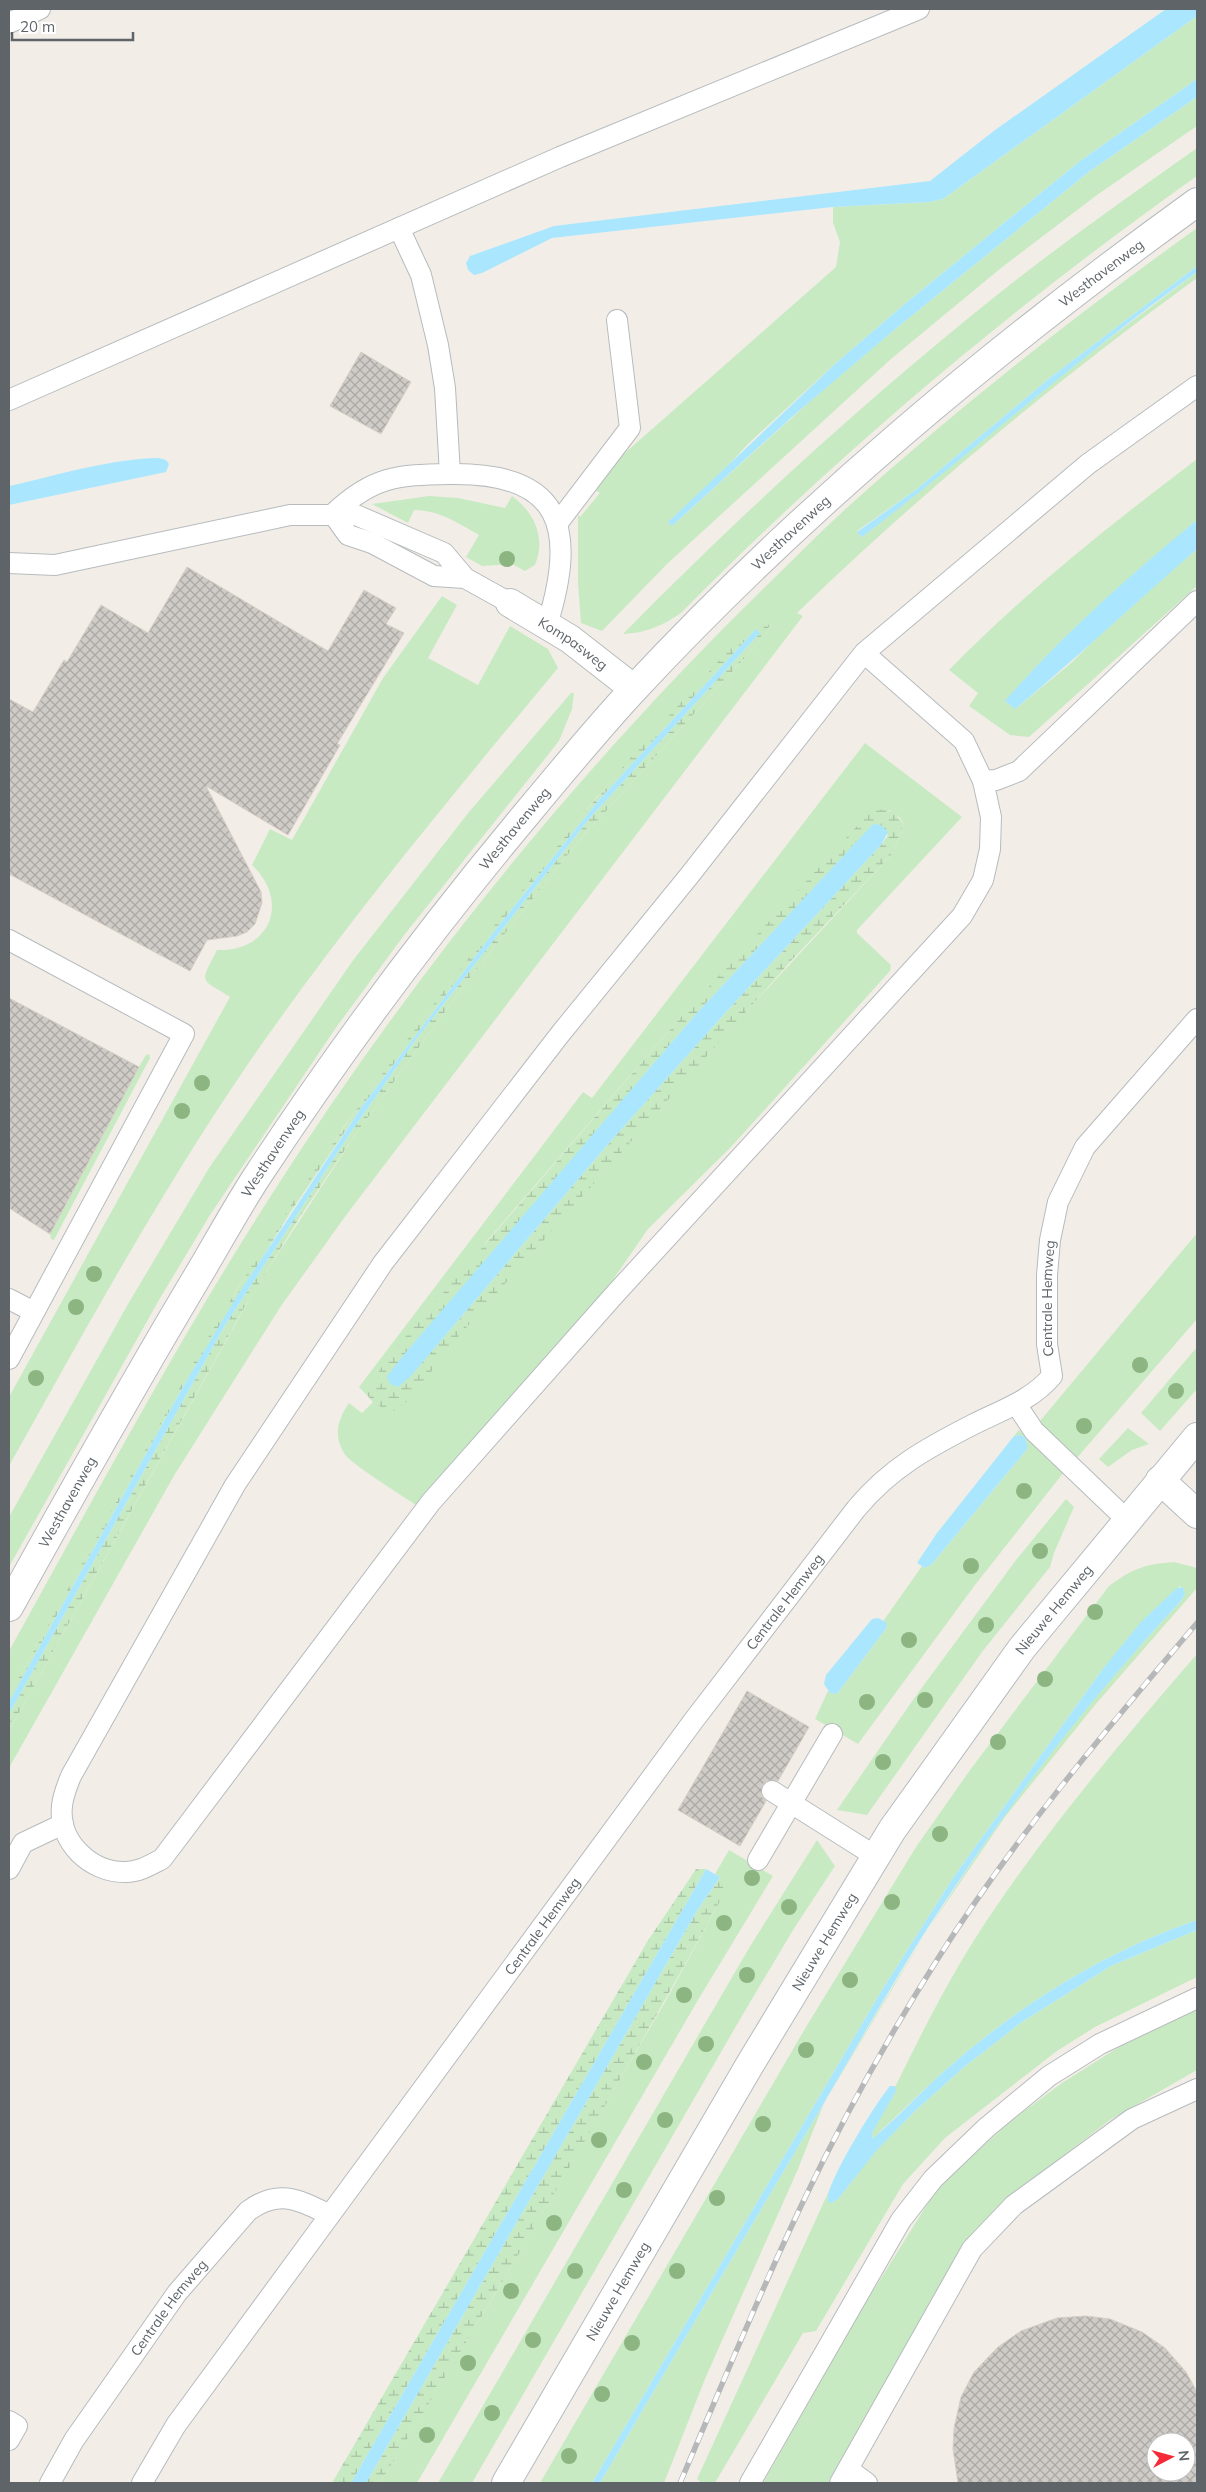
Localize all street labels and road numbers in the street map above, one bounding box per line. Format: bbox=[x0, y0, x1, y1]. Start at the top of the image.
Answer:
street label: Westhavenweg bbox=[1055, 235, 1147, 311]
street label: Westhavenweg bbox=[747, 491, 834, 574]
street label: Kompasweg bbox=[535, 613, 611, 674]
street label: Westhavenweg bbox=[475, 783, 554, 874]
street label: Westhavenweg bbox=[237, 1106, 309, 1201]
street label: Centrale Hemweg bbox=[1038, 1239, 1059, 1358]
street label: Westhavenweg bbox=[35, 1453, 100, 1551]
street label: Centrale Hemweg bbox=[742, 1550, 827, 1654]
street label: Nieuwe Hemweg bbox=[1011, 1561, 1096, 1658]
street label: Centrale Hemweg bbox=[500, 1874, 584, 1979]
street label: Nieuwe Hemweg bbox=[788, 1889, 861, 1994]
street label: Nieuwe Hemweg bbox=[582, 2238, 654, 2344]
street label: Centrale Hemweg bbox=[127, 2256, 211, 2360]

